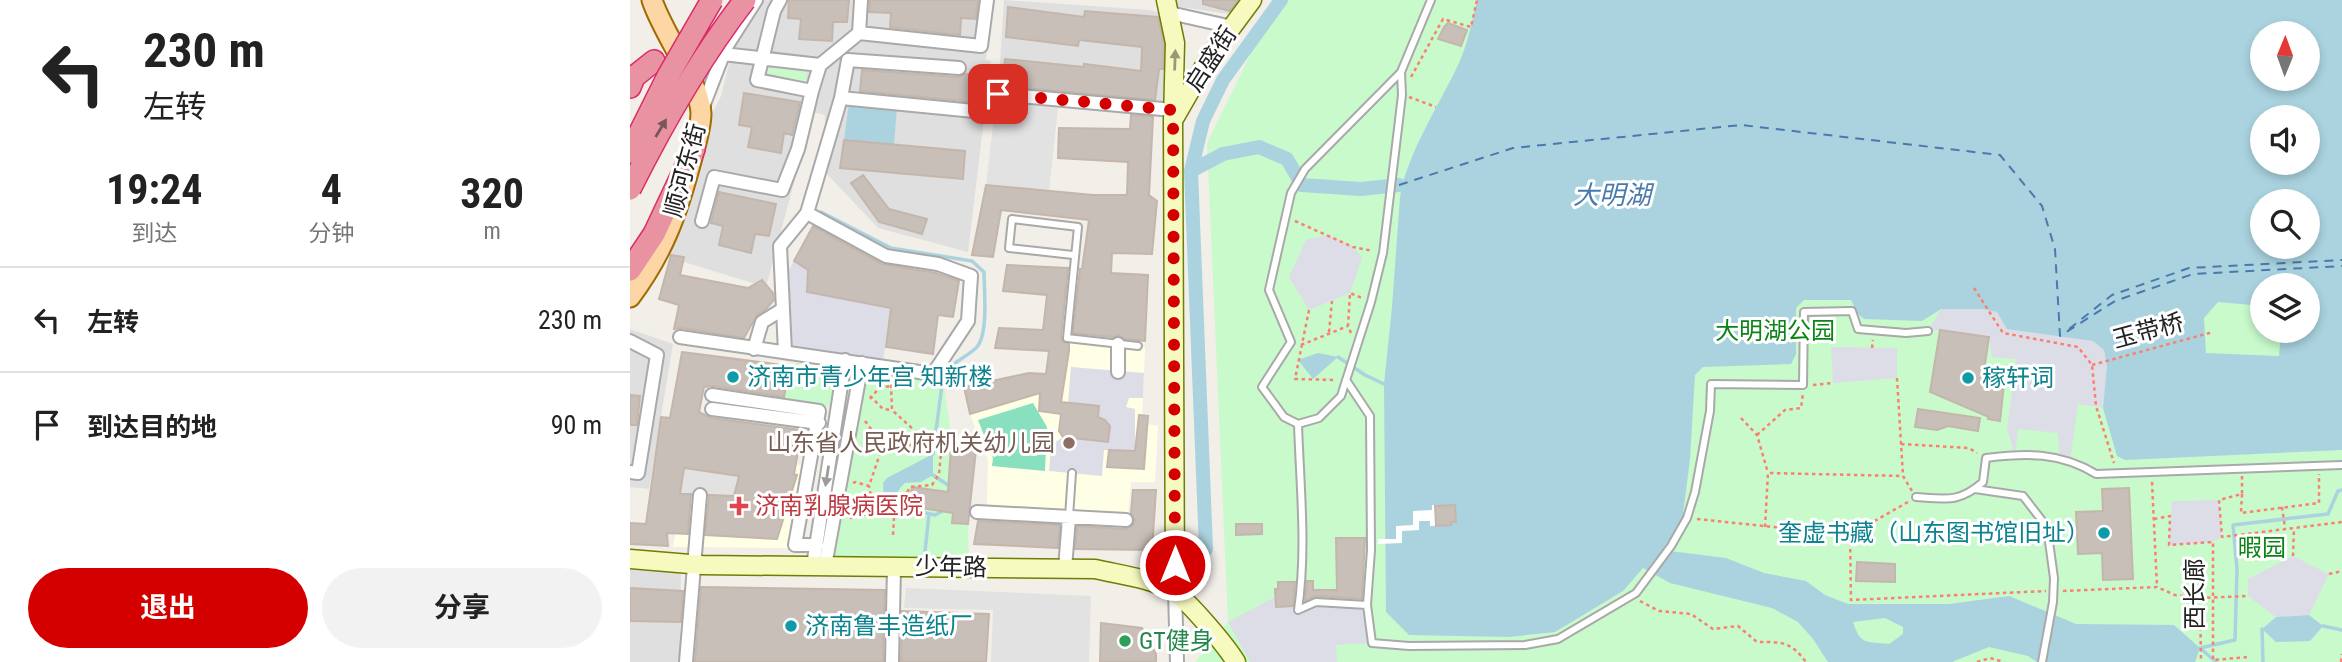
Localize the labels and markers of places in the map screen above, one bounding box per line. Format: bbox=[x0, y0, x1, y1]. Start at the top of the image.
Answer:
pin bbox=[968, 64, 1028, 124]
place label: 济南市青少年宫 知新楼 bbox=[747, 363, 993, 391]
place label: 稼轩词 bbox=[1982, 364, 2054, 392]
marker: 济南市青少年宫 知新楼 bbox=[725, 369, 741, 385]
marker: 稼轩词 bbox=[1960, 370, 1976, 386]
place label: 山东省人民政府机关幼儿园 bbox=[767, 429, 1055, 457]
marker: 山东省人民政府机关幼儿园 bbox=[1061, 435, 1077, 451]
place label: 济南乳腺病医院 bbox=[755, 492, 923, 520]
marker: 济南乳腺病医院 bbox=[729, 496, 749, 516]
place label: 奎虚书藏（山东图书馆旧址） bbox=[1778, 519, 2090, 547]
marker: 奎虚书藏（山东图书馆旧址） bbox=[2096, 525, 2112, 541]
place label: 济南鲁丰造纸厂 bbox=[805, 612, 973, 640]
marker: 济南鲁丰造纸厂 bbox=[783, 618, 799, 634]
place label: GT健身 bbox=[1139, 627, 1214, 655]
marker: GT健身 bbox=[1117, 633, 1133, 649]

